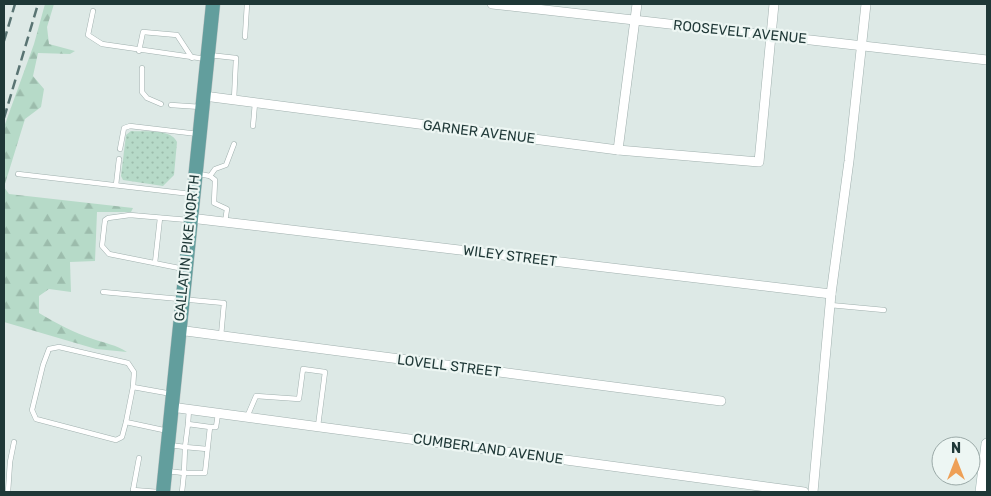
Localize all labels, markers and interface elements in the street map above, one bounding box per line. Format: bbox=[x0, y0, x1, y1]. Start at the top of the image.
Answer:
street label: ROOSEVELT AVENUE bbox=[672, 17, 808, 47]
street label: GARNER AVENUE bbox=[422, 117, 536, 147]
street label: GALLATIN PIKE NORTH bbox=[171, 174, 203, 322]
street label: WILEY STREET bbox=[462, 242, 558, 270]
street label: LOVELL STREET bbox=[396, 351, 502, 381]
street label: CUMBERLAND AVENUE bbox=[412, 430, 564, 468]
north arrow bbox=[931, 436, 981, 486]
text: N bbox=[951, 440, 961, 457]

